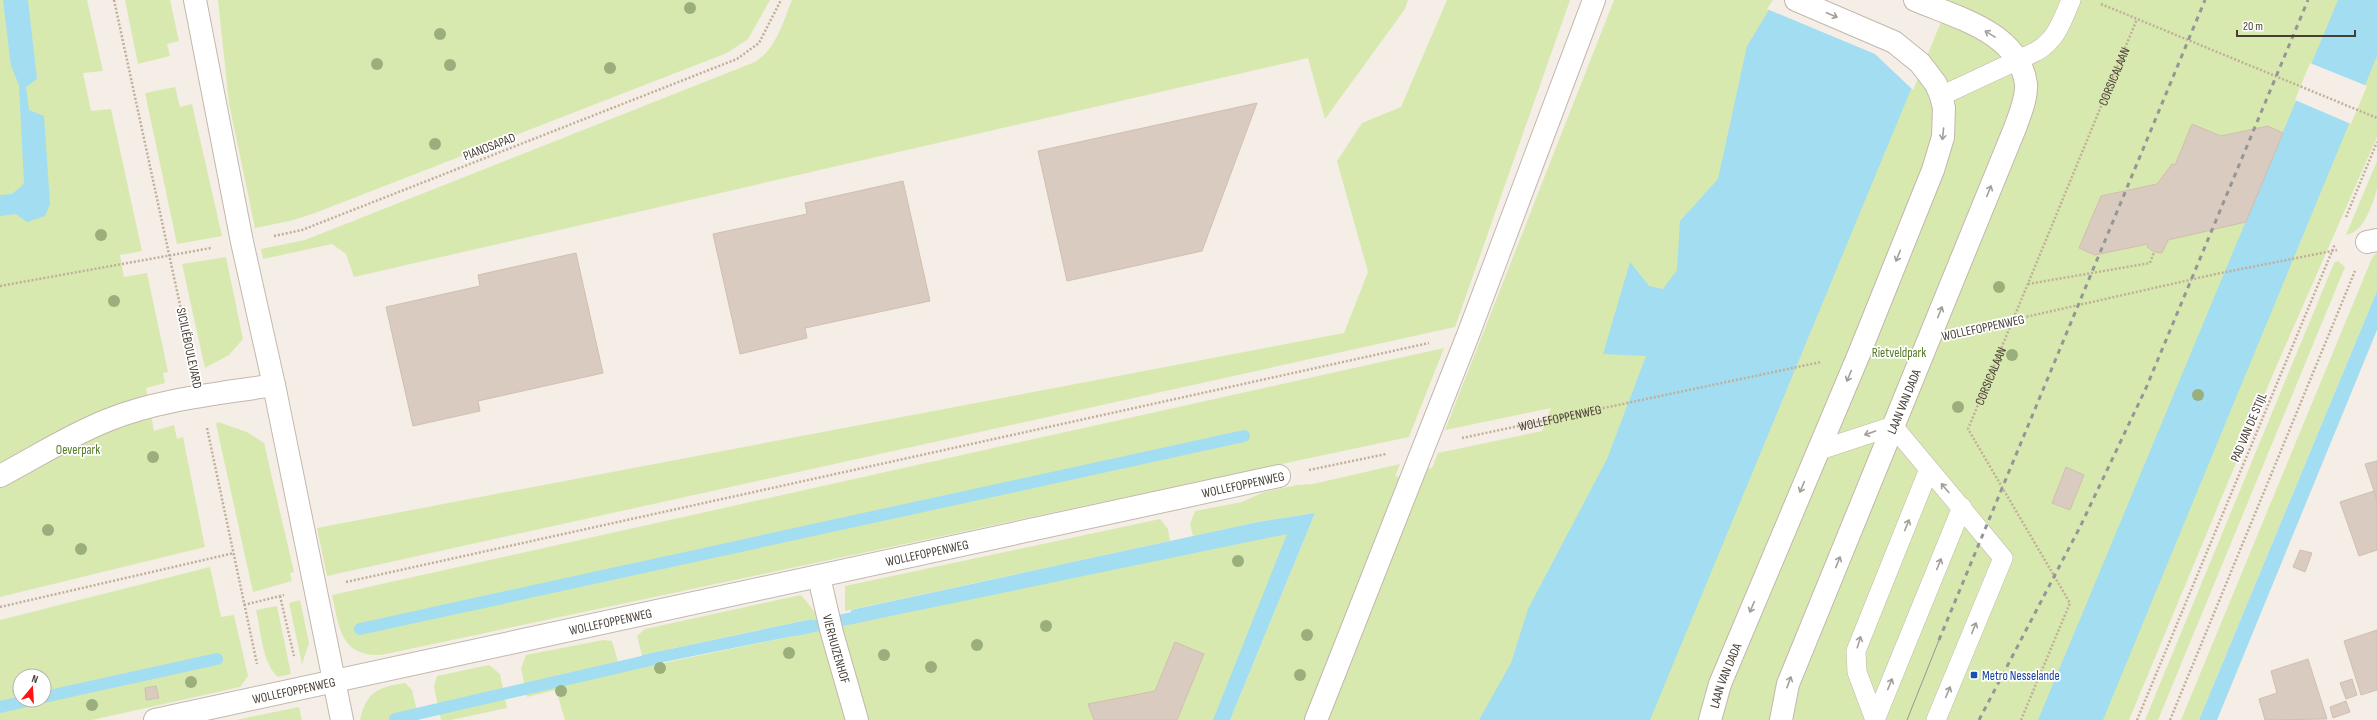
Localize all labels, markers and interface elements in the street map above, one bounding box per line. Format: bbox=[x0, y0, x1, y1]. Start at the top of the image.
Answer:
one-way arrow bbox=[1826, 12, 1838, 19]
scale bar bbox=[2237, 12, 2355, 38]
text: 20 m bbox=[2243, 19, 2263, 34]
one-way arrow bbox=[1984, 29, 1996, 37]
street label: CORSICALAAN bbox=[2095, 45, 2133, 108]
one-way arrow bbox=[1939, 127, 1947, 140]
street label: PIANOSAPAD bbox=[461, 130, 518, 164]
one-way arrow bbox=[1986, 186, 1994, 198]
one-way arrow bbox=[1894, 249, 1902, 261]
street label: SICILIËBOULEVARD bbox=[173, 306, 205, 390]
one-way arrow bbox=[1937, 306, 1945, 318]
street label: WOLLEFOPPENWEG bbox=[1940, 311, 2026, 345]
park label: Rietveldpark bbox=[1872, 345, 1926, 361]
street label: CORSICALAAN bbox=[1972, 345, 2010, 408]
street label: LAAN VAN DADA bbox=[1884, 367, 1925, 436]
one-way arrow bbox=[1845, 370, 1852, 382]
street label: PAD VAN DE STIJL bbox=[2227, 390, 2271, 464]
street label: WOLLEFOPPENWEG bbox=[1517, 402, 1603, 435]
one-way arrow bbox=[1864, 430, 1876, 438]
park label: Oeverpark bbox=[56, 442, 100, 458]
street label: WOLLEFOPPENWEG bbox=[1200, 468, 1286, 502]
one-way arrow bbox=[1797, 481, 1805, 493]
one-way arrow bbox=[1941, 483, 1950, 494]
one-way arrow bbox=[1903, 519, 1911, 531]
street label: WOLLEFOPPENWEG bbox=[884, 537, 970, 570]
one-way arrow bbox=[1834, 556, 1842, 568]
one-way arrow bbox=[1936, 558, 1943, 570]
one-way arrow bbox=[1747, 601, 1755, 613]
street label: WOLLEFOPPENWEG bbox=[568, 605, 654, 639]
street label: VIERHUIZENHOF bbox=[819, 613, 853, 686]
one-way arrow bbox=[1971, 622, 1979, 634]
one-way arrow bbox=[1856, 636, 1863, 649]
street label: LAAN VAN DADA bbox=[1707, 640, 1745, 710]
north arrow bbox=[12, 668, 52, 708]
place label: Metro Nesselande bbox=[1982, 668, 2060, 684]
marker: Metro Nesselande bbox=[1969, 670, 1979, 680]
text: N bbox=[30, 672, 40, 686]
street label: WOLLEFOPPENWEG bbox=[251, 674, 337, 708]
one-way arrow bbox=[1786, 677, 1794, 689]
one-way arrow bbox=[1886, 678, 1894, 690]
one-way arrow bbox=[1944, 686, 1952, 698]

